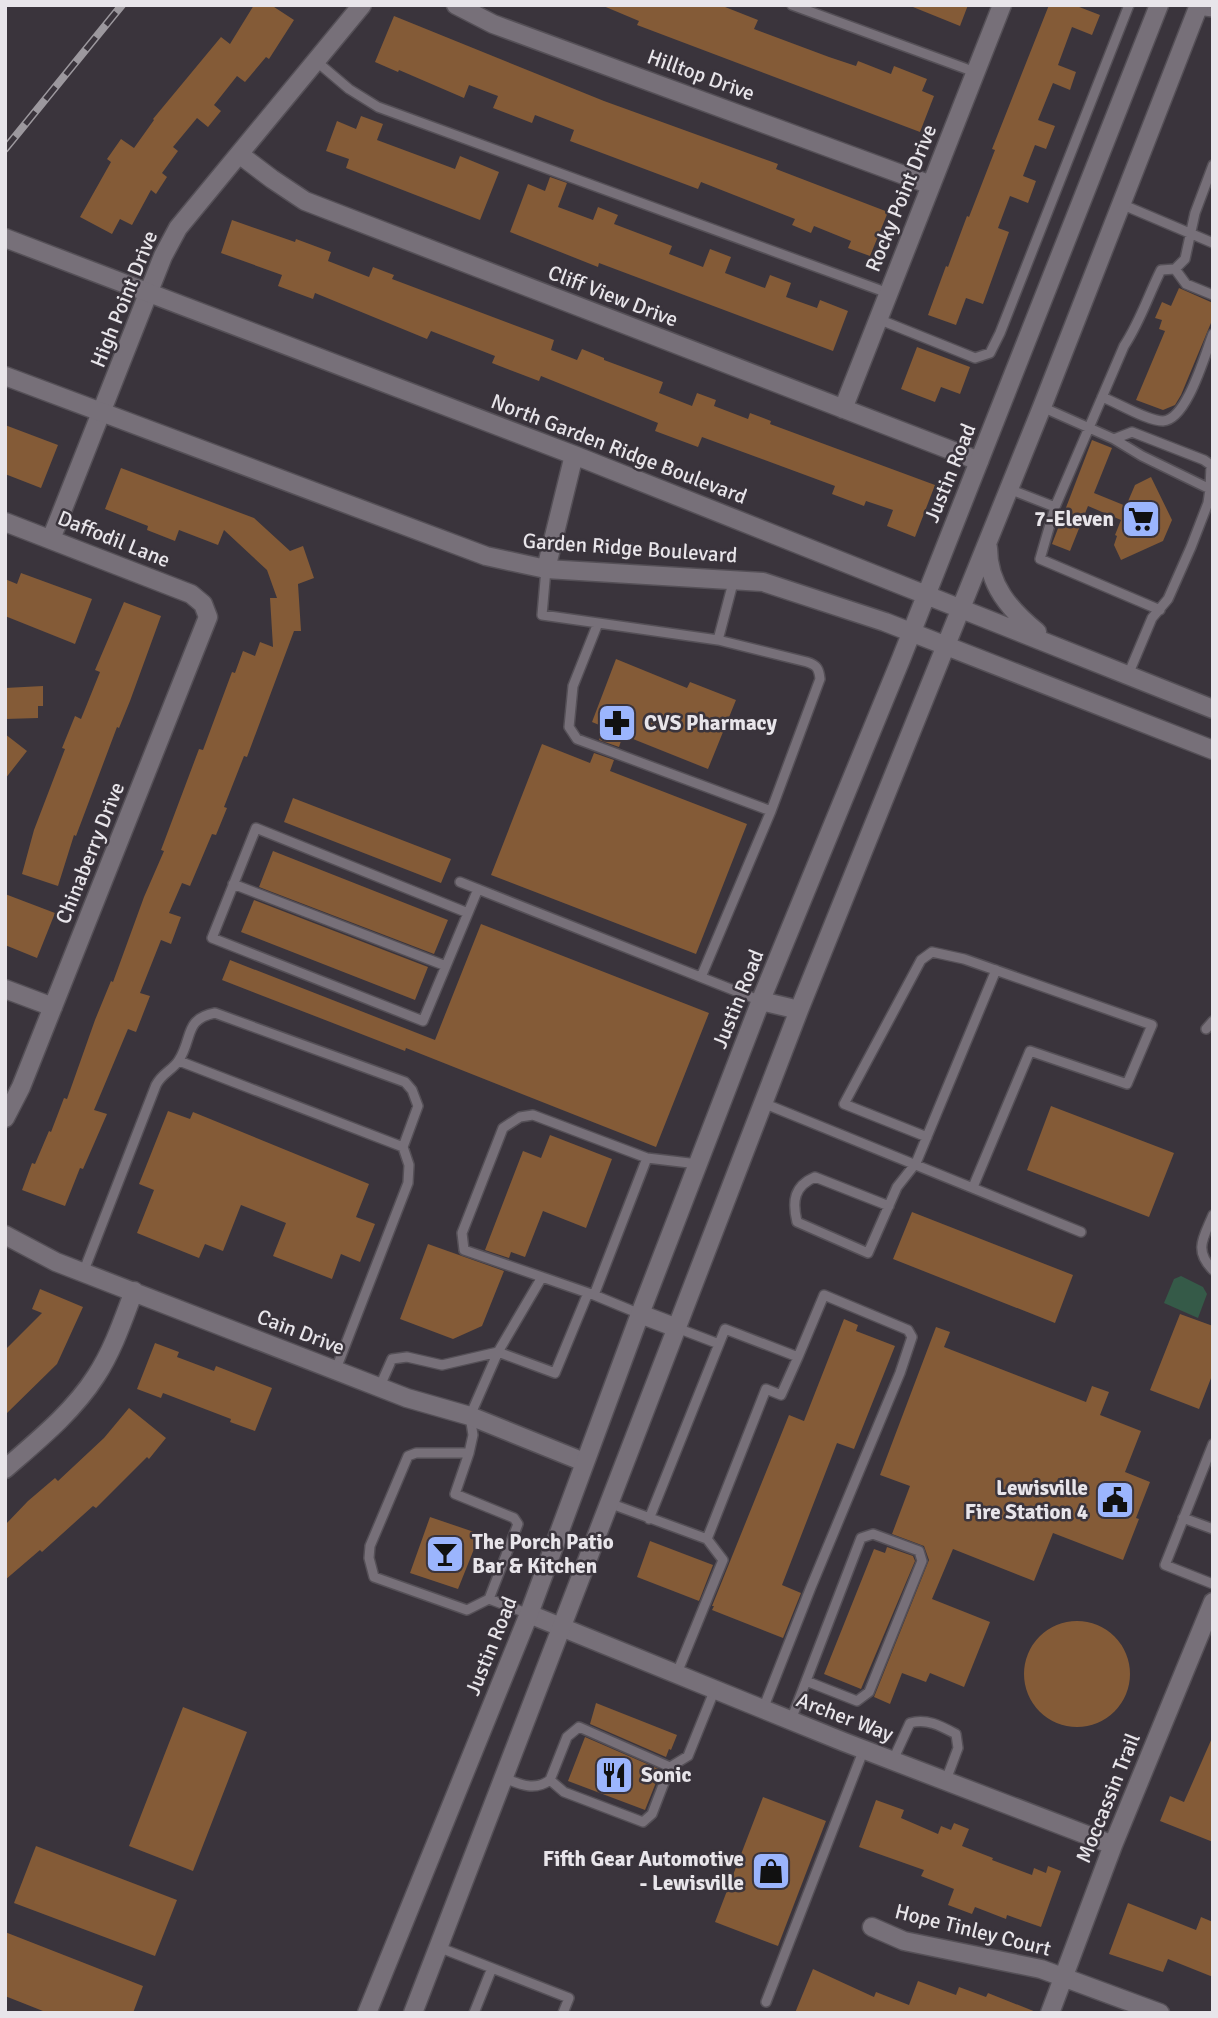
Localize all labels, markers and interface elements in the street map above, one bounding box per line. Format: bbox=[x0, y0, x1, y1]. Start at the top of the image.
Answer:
street label: Hilltop Drive bbox=[644, 44, 758, 106]
street label: Rocky Point Drive bbox=[860, 121, 942, 275]
street label: High Point Drive bbox=[85, 227, 163, 371]
street label: Cliff View Drive bbox=[544, 259, 682, 333]
street label: North Garden Ridge Boulevard bbox=[487, 388, 751, 510]
street label: Justin Road bbox=[918, 420, 982, 526]
supermarket icon: 7-Eleven bbox=[1120, 498, 1162, 540]
street label: Daffodil Lane bbox=[54, 505, 174, 573]
place label: 7-Eleven bbox=[1034, 506, 1114, 532]
street label: Garden Ridge Boulevard bbox=[522, 528, 738, 568]
pharmacy icon: CVS Pharmacy bbox=[596, 702, 638, 744]
place label: CVS Pharmacy bbox=[644, 710, 778, 736]
street label: Chinaberry Drive bbox=[50, 778, 130, 928]
street label: Justin Road bbox=[706, 946, 770, 1052]
street label: Cain Drive bbox=[253, 1303, 349, 1361]
place label: Lewisville Fire Station 4 bbox=[965, 1475, 1088, 1525]
public building icon: Lewisville Fire Station 4 bbox=[1094, 1479, 1136, 1521]
place label: The Porch Patio Bar & Kitchen bbox=[472, 1529, 614, 1579]
bar icon: The Porch Patio Bar & Kitchen bbox=[424, 1533, 466, 1575]
street label: Justin Road bbox=[459, 1593, 523, 1699]
street label: Archer Way bbox=[793, 1687, 897, 1747]
street label: Moccassin Trail bbox=[1070, 1729, 1146, 1867]
restaurant icon: Sonic bbox=[593, 1754, 635, 1796]
place label: Sonic bbox=[641, 1762, 691, 1788]
place label: Fifth Gear Automotive - Lewisville bbox=[543, 1846, 744, 1896]
shop icon: Fifth Gear Automotive - Lewisville bbox=[750, 1850, 792, 1892]
street label: Hope Tinley Court bbox=[892, 1898, 1054, 1962]

